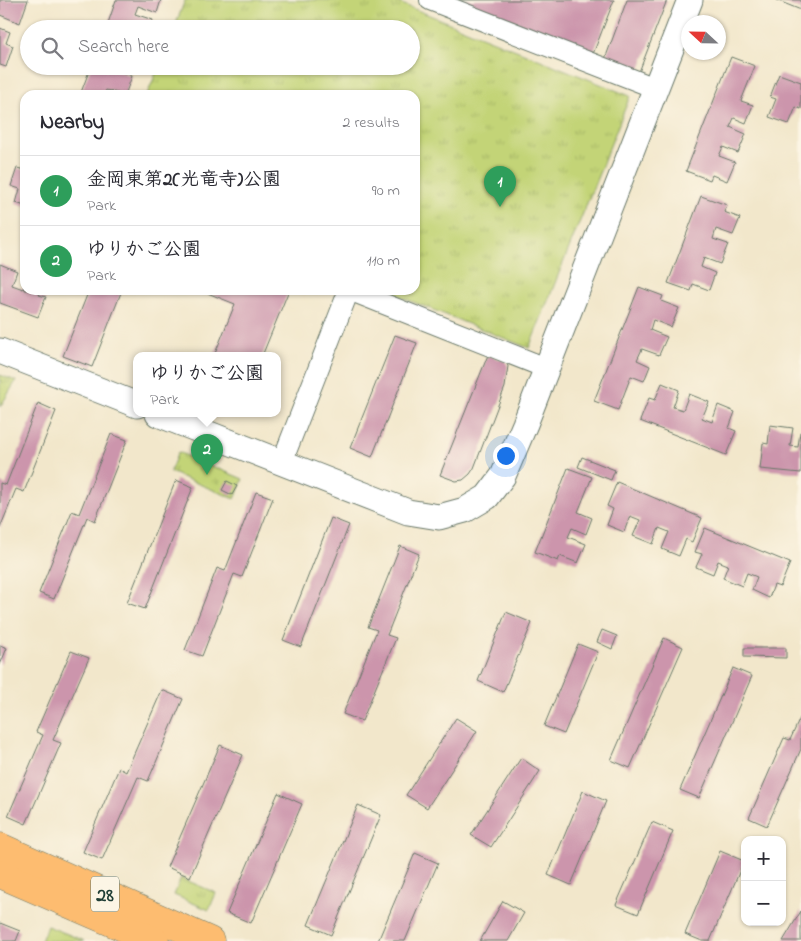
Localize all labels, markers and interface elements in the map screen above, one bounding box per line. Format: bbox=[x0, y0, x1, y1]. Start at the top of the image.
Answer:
north arrow bbox=[681, 15, 726, 60]
search box bbox=[20, 20, 420, 75]
icon: search bbox=[38, 34, 66, 62]
text: Search here bbox=[78, 34, 169, 61]
text: Nearby bbox=[40, 108, 104, 138]
text: 2 results bbox=[342, 111, 400, 135]
pin: 1 bbox=[484, 166, 516, 207]
text: 金岡東第2(光竜寺)公園 bbox=[87, 167, 281, 194]
text: 1 bbox=[53, 179, 59, 203]
text: 90 m bbox=[372, 179, 400, 203]
text: Park bbox=[87, 194, 116, 218]
text: ゆりかご公園 bbox=[87, 237, 201, 264]
text: 2 bbox=[52, 249, 60, 273]
text: 110 m bbox=[366, 249, 400, 273]
text: Park bbox=[87, 264, 116, 288]
popup bbox=[133, 352, 281, 417]
text: ゆりかご公園 bbox=[150, 361, 264, 388]
text: Park bbox=[150, 388, 179, 412]
pin: 2 bbox=[191, 434, 223, 475]
your location bbox=[493, 443, 519, 469]
map controls bbox=[741, 836, 786, 926]
button: + bbox=[741, 836, 786, 881]
road number: 28 bbox=[91, 876, 119, 912]
button: − bbox=[741, 881, 786, 926]

